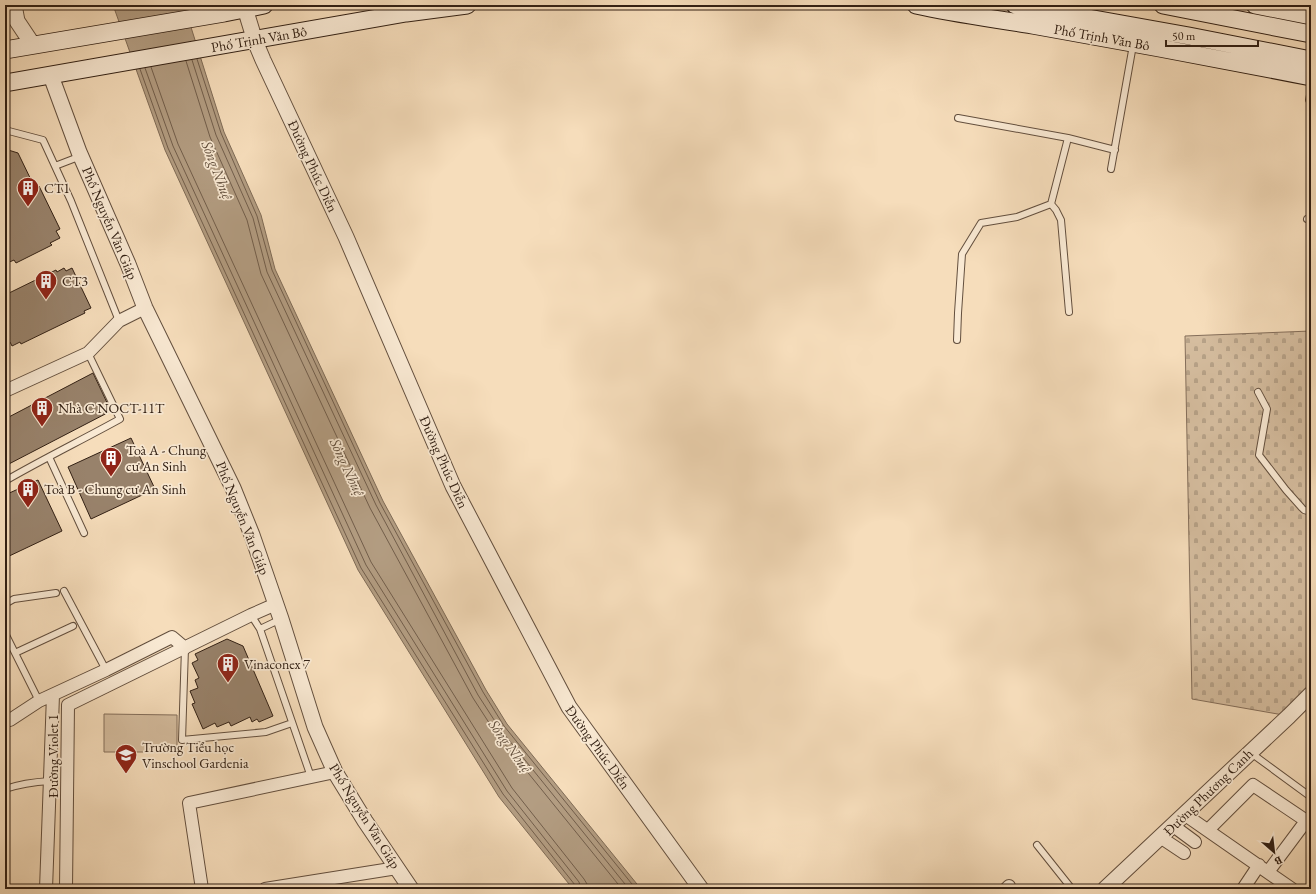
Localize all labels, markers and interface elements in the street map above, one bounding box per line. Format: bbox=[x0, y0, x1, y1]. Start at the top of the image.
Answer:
street label: Phố Trịnh Văn Bô bbox=[1053, 20, 1151, 54]
street label: Phố Trịnh Văn Bô bbox=[210, 22, 308, 56]
scale bar bbox=[1166, 22, 1258, 48]
text: 50 m bbox=[1172, 28, 1196, 44]
street label: Đường Phúc Diễn bbox=[284, 117, 342, 215]
water label: Sông Nhuệ bbox=[197, 137, 238, 203]
street label: Phố Nguyễn Văn Giáp bbox=[78, 164, 142, 282]
building icon: CT1 bbox=[15, 175, 41, 208]
place label: CT1 bbox=[44, 179, 70, 197]
building icon: CT3 bbox=[33, 268, 59, 301]
place label: CT3 bbox=[62, 272, 88, 290]
building icon: Nhà C NOCT-11T bbox=[29, 395, 55, 428]
place label: Nhà C NOCT-11T bbox=[58, 399, 165, 417]
street label: Đường Phúc Diễn bbox=[416, 413, 473, 512]
water label: Sông Nhuệ bbox=[325, 434, 369, 499]
place label: Toà A - Chung cư An Sinh bbox=[126, 441, 207, 475]
building icon: Toà A - Chung cư An Sinh bbox=[98, 445, 124, 478]
street label: Phố Nguyễn Văn Giáp bbox=[212, 459, 274, 577]
building icon: Toà B - Chung cư An Sinh bbox=[15, 476, 41, 509]
place label: Toà B - Chung cư An Sinh bbox=[44, 480, 186, 498]
building icon: Vinaconex 7 bbox=[215, 651, 241, 684]
place label: Vinaconex 7 bbox=[244, 655, 310, 673]
street label: Đường Phúc Diễn bbox=[561, 701, 635, 793]
street label: Đường Violet 1 bbox=[44, 714, 62, 798]
water label: Sông Nhuệ bbox=[484, 715, 537, 777]
place label: Trường Tiểu học Vinschool Gardenia bbox=[142, 738, 249, 772]
school or university icon: Trường Tiểu học Vinschool Gardenia bbox=[113, 742, 139, 775]
street label: Đường Phương Canh bbox=[1159, 745, 1257, 839]
street label: Phố Nguyễn Văn Giáp bbox=[325, 760, 405, 872]
north arrow bbox=[1254, 832, 1294, 872]
text: B bbox=[1272, 853, 1285, 869]

